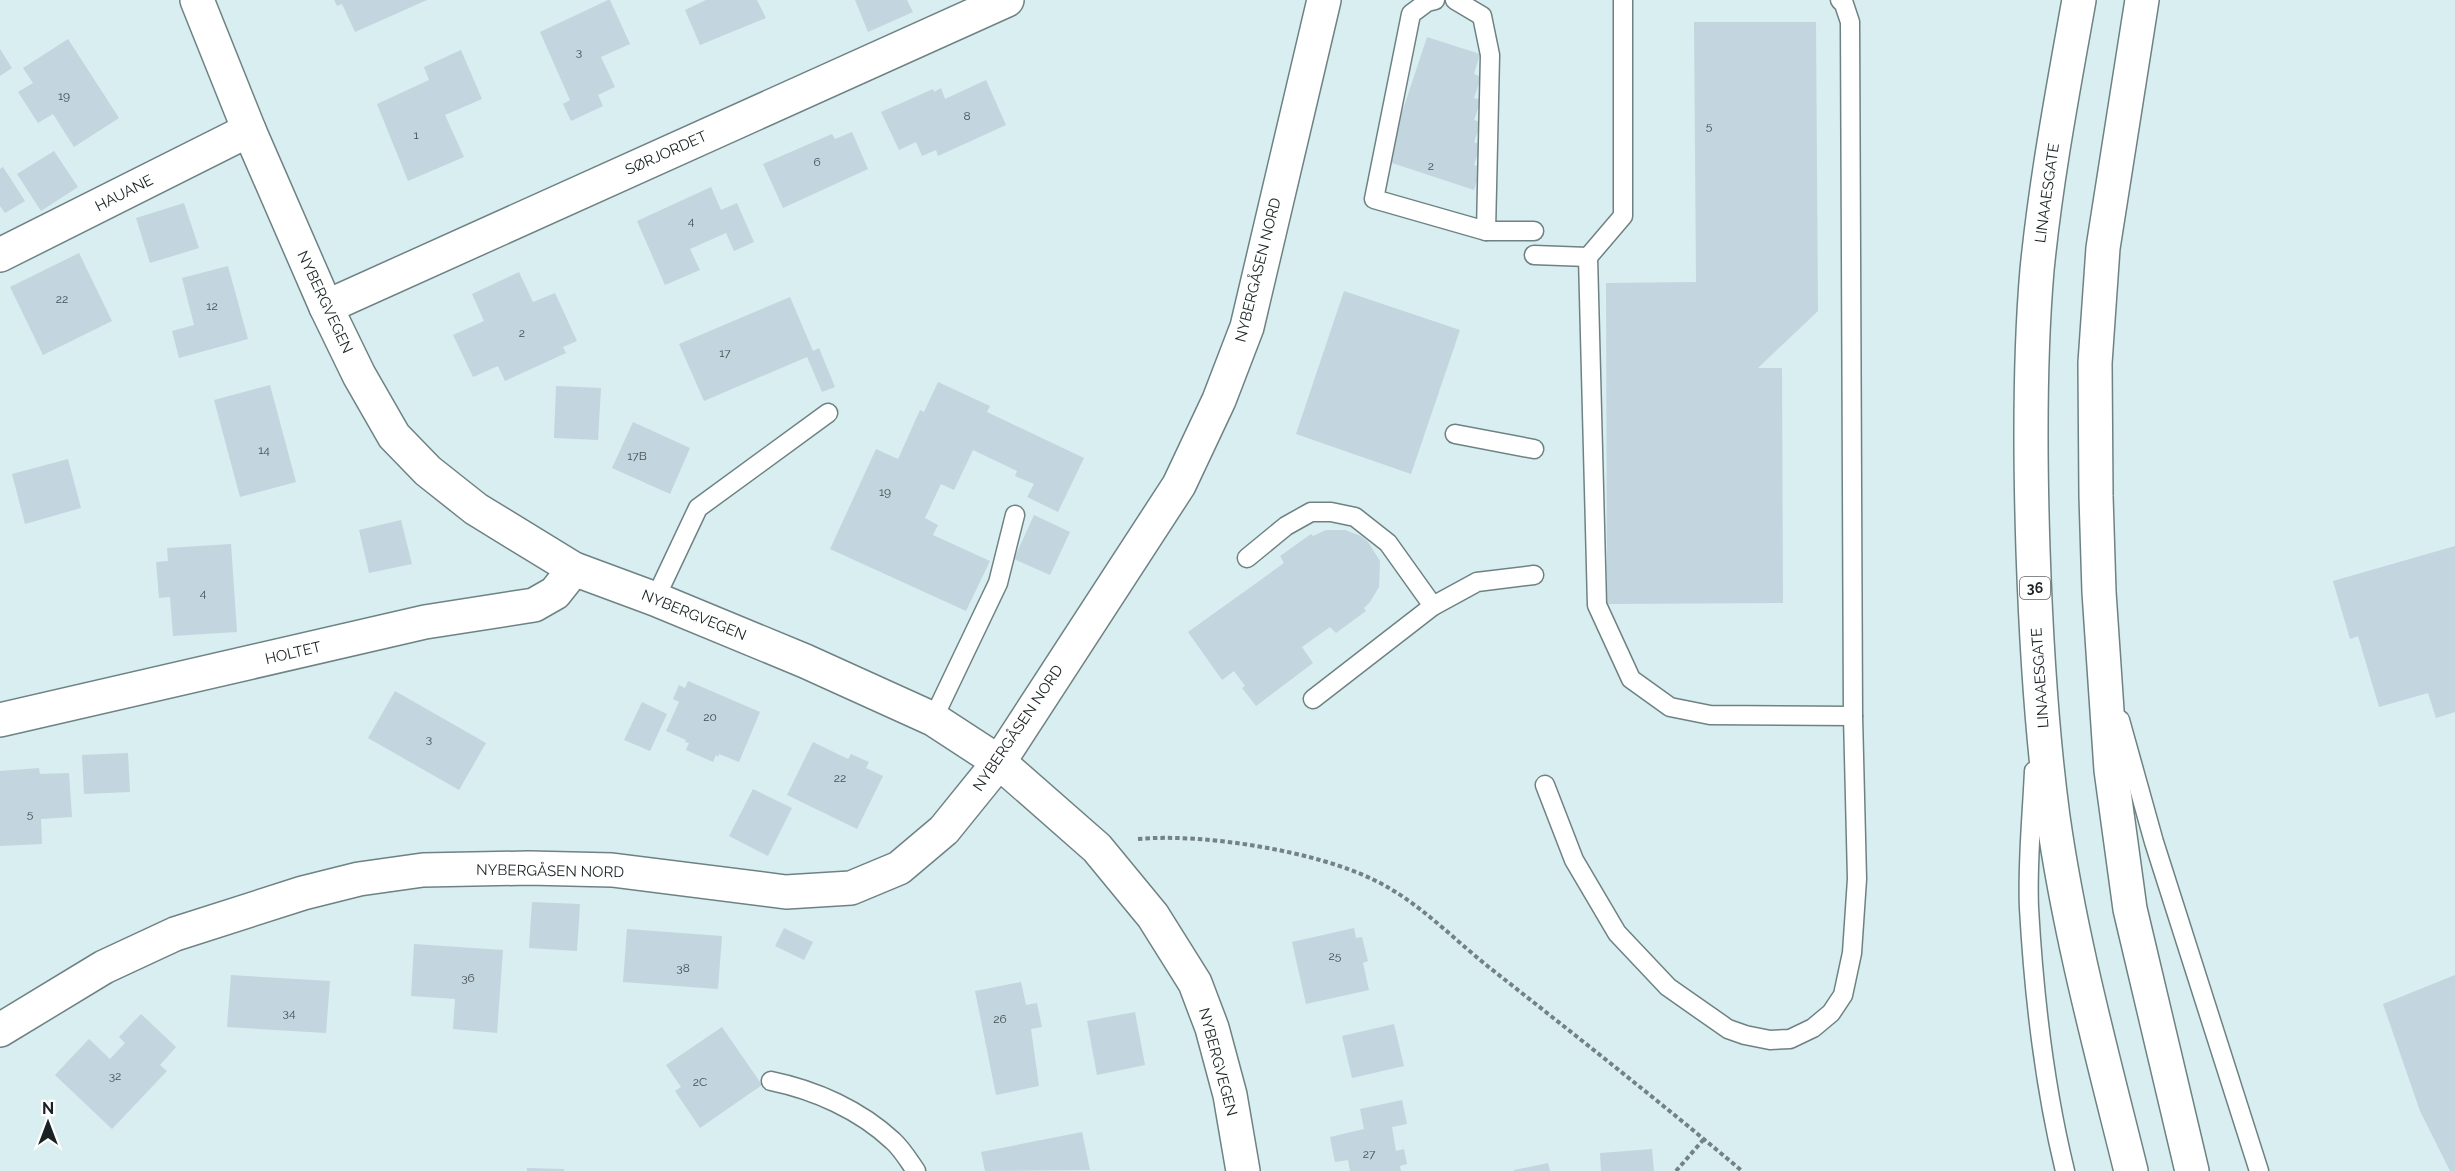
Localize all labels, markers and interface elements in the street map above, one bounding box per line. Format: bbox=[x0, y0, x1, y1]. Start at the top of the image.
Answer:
house number: 3 bbox=[576, 45, 582, 59]
house number: 19 bbox=[58, 89, 70, 103]
house number: 8 bbox=[963, 109, 971, 123]
house number: 5 bbox=[1706, 119, 1713, 133]
street label: SØRJORDET bbox=[622, 127, 710, 179]
house number: 1 bbox=[413, 128, 419, 142]
street label: LINAAESGATE bbox=[2031, 142, 2063, 244]
house number: 6 bbox=[813, 155, 821, 169]
house number: 2 bbox=[1428, 159, 1434, 173]
street label: HAUANE bbox=[92, 171, 156, 215]
street label: NYBERGÅSEN NORD bbox=[1231, 196, 1285, 344]
house number: 4 bbox=[688, 214, 695, 228]
street label: NYBERGVEGEN bbox=[293, 248, 357, 356]
house number: 22 bbox=[56, 292, 68, 306]
house number: 12 bbox=[206, 299, 218, 313]
house number: 2 bbox=[519, 326, 525, 340]
house number: 17 bbox=[719, 346, 731, 360]
house number: 14 bbox=[258, 443, 270, 457]
house number: 17B bbox=[627, 449, 647, 463]
house number: 19 bbox=[879, 485, 891, 499]
road number: 36 bbox=[2020, 577, 2050, 599]
house number: 4 bbox=[200, 586, 207, 600]
street label: NYBERGVEGEN bbox=[639, 586, 749, 644]
street label: LINAAESGATE bbox=[2028, 627, 2052, 729]
street label: HOLTET bbox=[263, 638, 323, 668]
street label: NYBERGÅSEN NORD bbox=[969, 661, 1067, 794]
house number: 20 bbox=[703, 710, 717, 724]
house number: 3 bbox=[426, 732, 432, 746]
house number: 22 bbox=[834, 771, 846, 785]
house number: 5 bbox=[27, 807, 34, 821]
street label: NYBERGÅSEN NORD bbox=[476, 861, 624, 881]
house number: 25 bbox=[1329, 949, 1342, 963]
house number: 38 bbox=[676, 961, 690, 975]
house number: 36 bbox=[461, 971, 475, 985]
house number: 34 bbox=[283, 1006, 296, 1020]
street label: NYBERGVEGEN bbox=[1195, 1006, 1241, 1118]
house number: 26 bbox=[993, 1012, 1007, 1026]
house number: 32 bbox=[109, 1069, 121, 1083]
house number: 2C bbox=[693, 1075, 707, 1089]
north arrow bbox=[18, 1093, 78, 1153]
text: N bbox=[42, 1099, 54, 1118]
house number: 27 bbox=[1363, 1147, 1376, 1161]

